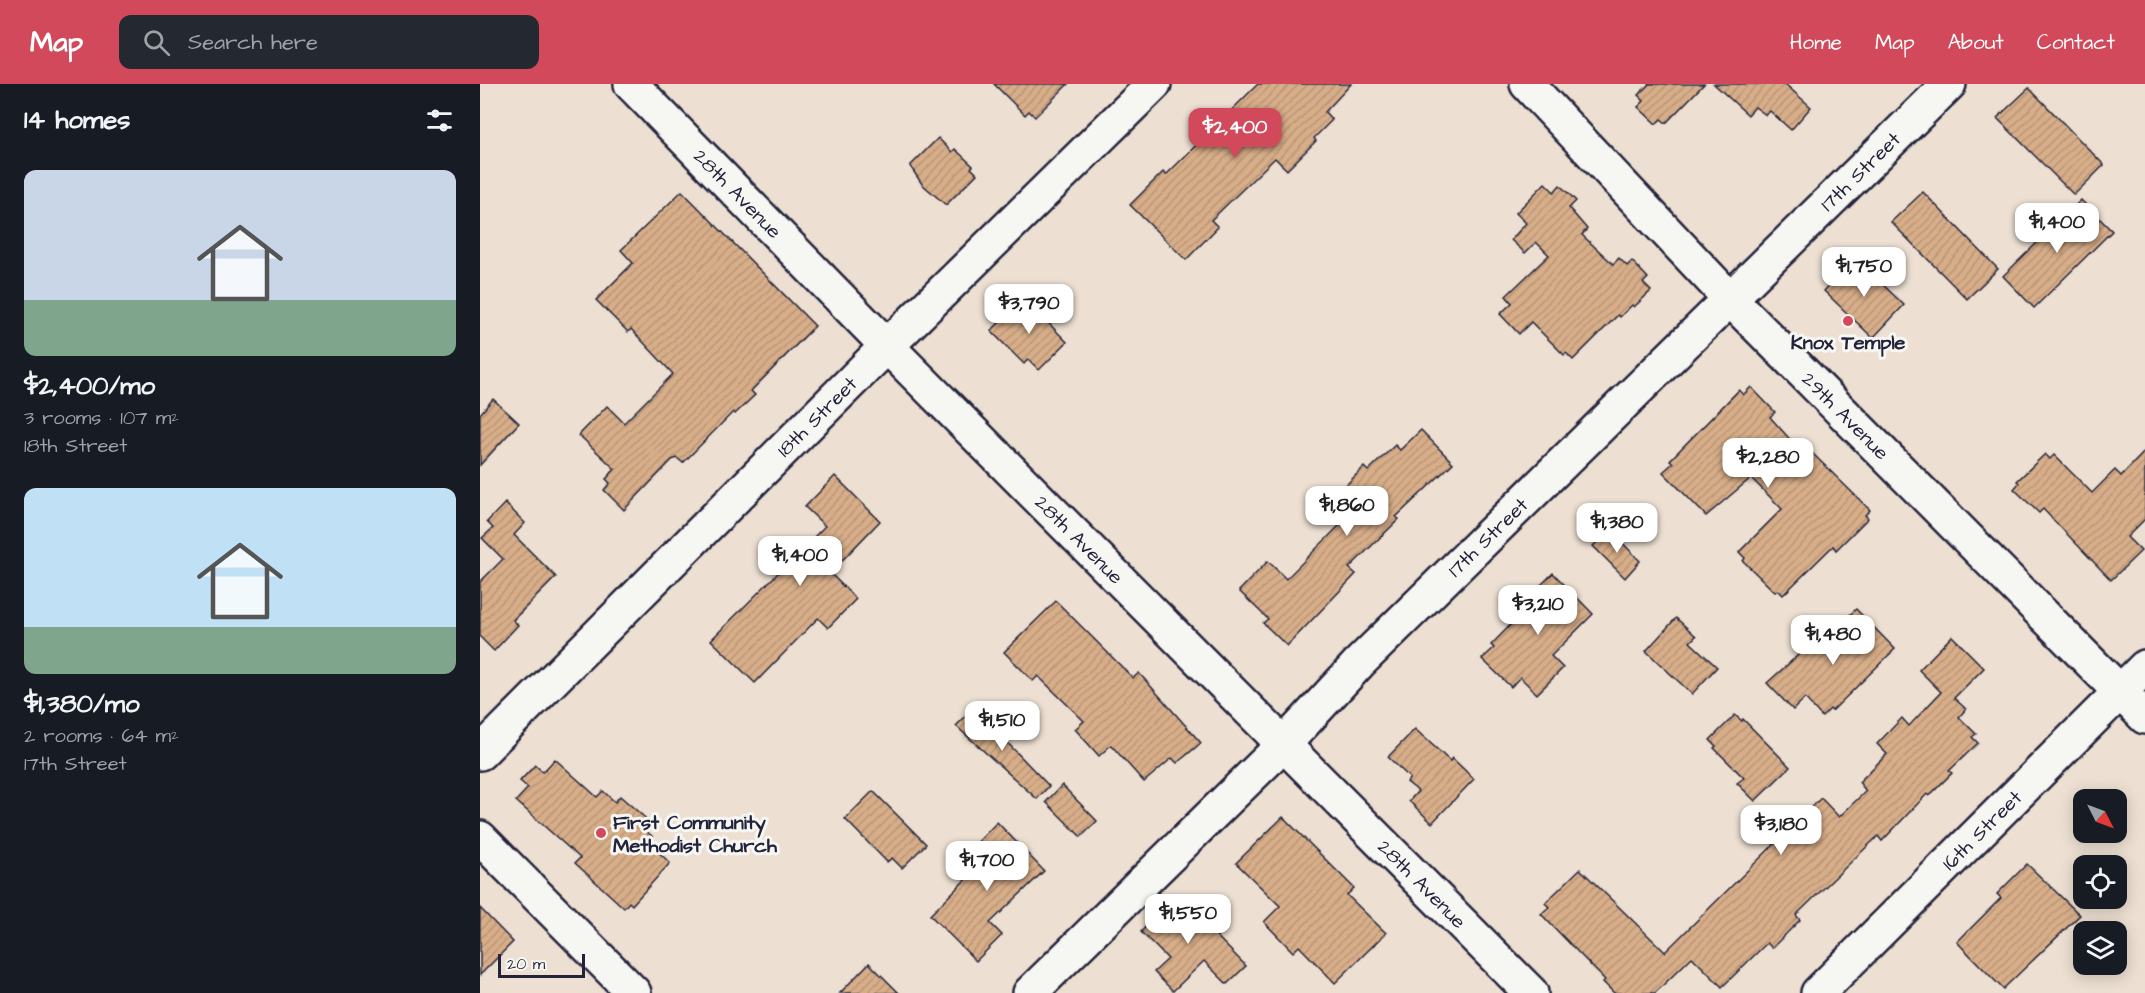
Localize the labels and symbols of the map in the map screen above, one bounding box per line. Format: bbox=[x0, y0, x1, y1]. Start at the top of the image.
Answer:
pin: $2,400 bbox=[1186, 108, 1284, 159]
street label: 17th Street bbox=[1814, 126, 1907, 218]
street label: 28th Avenue bbox=[687, 143, 788, 245]
pin: $1,400 bbox=[2008, 203, 2106, 254]
pin: $1,750 bbox=[1815, 247, 1913, 298]
pin: $3,790 bbox=[980, 284, 1078, 335]
marker: Knox Temple bbox=[1841, 314, 1855, 328]
place label: Knox Temple bbox=[1791, 329, 1906, 357]
street label: 29th Avenue bbox=[1795, 366, 1895, 467]
street label: 18th Street bbox=[771, 371, 864, 464]
pin: $2,280 bbox=[1719, 438, 1817, 489]
pin: $1,860 bbox=[1298, 486, 1396, 537]
street label: 28th Avenue bbox=[1028, 489, 1129, 591]
street label: 17th Street bbox=[1442, 492, 1535, 584]
pin: $1,380 bbox=[1568, 503, 1666, 554]
pin: $1,400 bbox=[751, 536, 849, 587]
pin: $3,210 bbox=[1489, 585, 1587, 636]
pin: $1,480 bbox=[1784, 615, 1882, 666]
pin: $1,510 bbox=[953, 701, 1051, 752]
street label: 16th Street bbox=[1936, 784, 2029, 877]
north arrow bbox=[2073, 789, 2127, 843]
pin: $3,180 bbox=[1732, 805, 1830, 856]
place label: First Community Methodist Church bbox=[613, 809, 778, 860]
marker: First Community Methodist Church bbox=[594, 826, 608, 840]
street label: 28th Avenue bbox=[1371, 834, 1472, 935]
pin: $1,700 bbox=[938, 841, 1036, 892]
pin: $1,550 bbox=[1139, 894, 1237, 945]
scale bar bbox=[498, 951, 585, 978]

